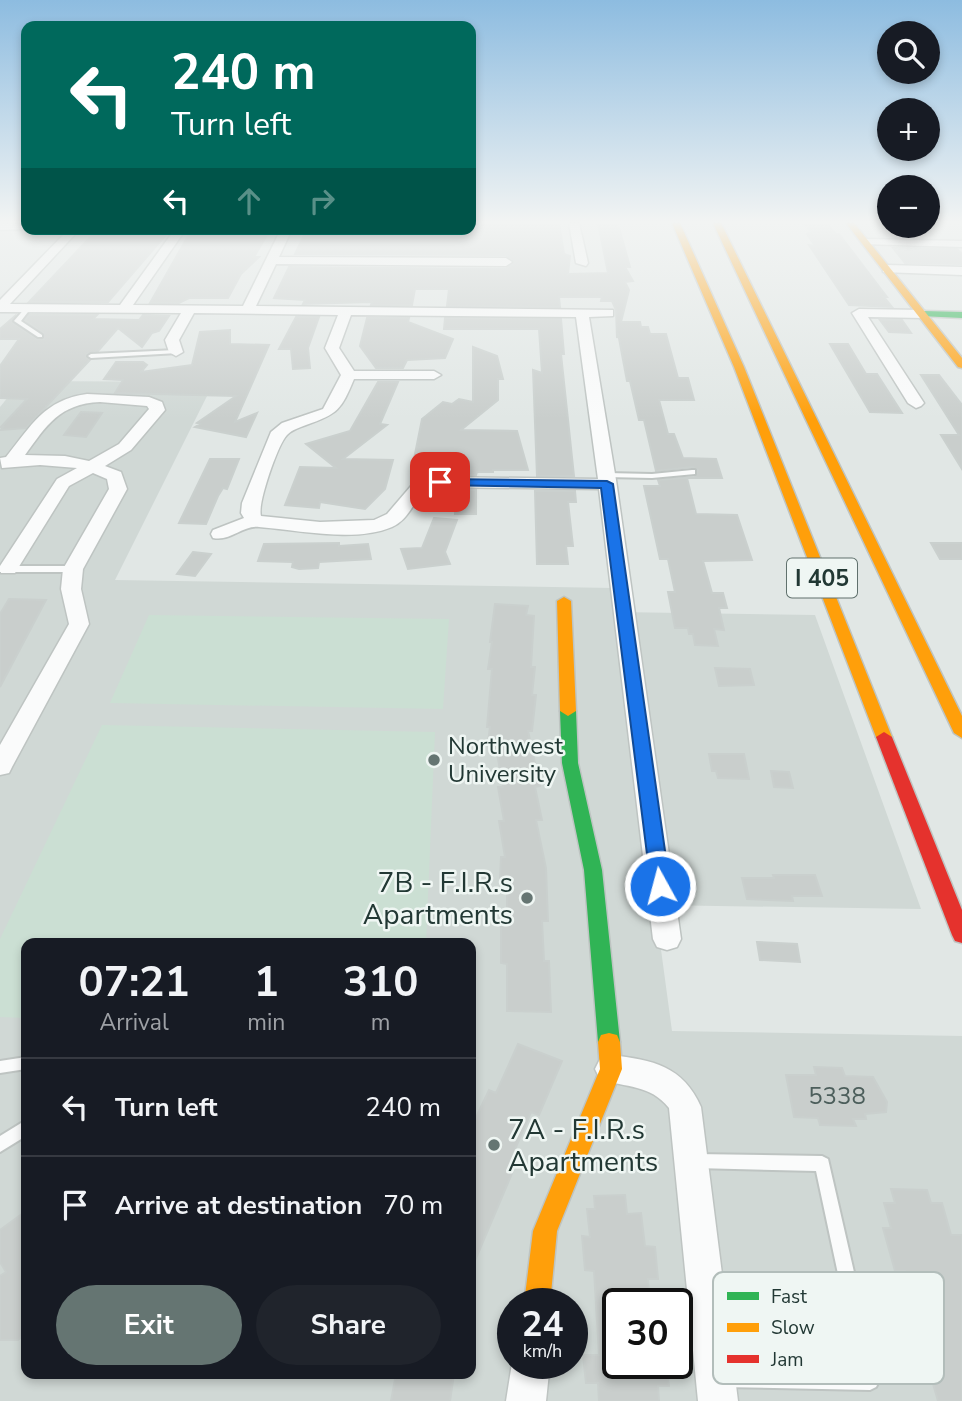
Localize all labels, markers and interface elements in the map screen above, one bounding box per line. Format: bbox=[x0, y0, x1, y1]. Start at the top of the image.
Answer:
map controls bbox=[877, 21, 940, 238]
button: search bbox=[877, 21, 940, 84]
text: 240 m bbox=[171, 39, 315, 106]
icon: left bbox=[56, 49, 147, 140]
button: + bbox=[877, 98, 940, 161]
text: Turn left bbox=[171, 103, 291, 146]
button: − bbox=[877, 175, 940, 238]
icon: left bbox=[157, 182, 195, 220]
icon: ahead bbox=[230, 182, 268, 220]
icon: right bbox=[303, 182, 341, 220]
pin bbox=[410, 452, 470, 512]
icon: arrive bbox=[421, 463, 459, 501]
road number: I 405 bbox=[787, 558, 857, 598]
place label: Northwest University bbox=[448, 730, 563, 790]
marker: Northwest University bbox=[426, 752, 442, 768]
position arrow bbox=[623, 849, 697, 923]
place label: 7B - F.I.R.s Apartments bbox=[363, 864, 513, 934]
marker: 7B - F.I.R.s Apartments bbox=[519, 890, 535, 906]
text: 07:21 bbox=[79, 954, 190, 1011]
text: 1 bbox=[254, 954, 279, 1011]
text: 310 bbox=[343, 954, 418, 1011]
text: Arrival bbox=[100, 1007, 169, 1038]
text: min bbox=[247, 1007, 285, 1038]
text: m bbox=[371, 1007, 391, 1038]
house number: 5338 bbox=[808, 1080, 866, 1112]
icon: left bbox=[56, 1088, 94, 1126]
text: Turn left bbox=[115, 1090, 218, 1125]
text: 240 m bbox=[365, 1090, 441, 1125]
place label: 7A - F.I.R.s Apartments bbox=[508, 1111, 658, 1181]
marker: 7A - F.I.R.s Apartments bbox=[486, 1137, 502, 1153]
icon: arrive bbox=[56, 1186, 94, 1224]
text: Arrive at destination bbox=[115, 1188, 362, 1223]
text: 70 m bbox=[383, 1188, 443, 1223]
legend bbox=[713, 1272, 944, 1384]
text: Fast bbox=[771, 1284, 807, 1310]
button: Exit bbox=[56, 1285, 242, 1365]
button: Share bbox=[256, 1285, 441, 1365]
speed limit sign: 30 bbox=[602, 1288, 693, 1379]
text: 24 bbox=[521, 1301, 564, 1348]
text: Slow bbox=[771, 1315, 815, 1341]
text: km/h bbox=[523, 1339, 562, 1363]
text: Jam bbox=[770, 1347, 804, 1373]

